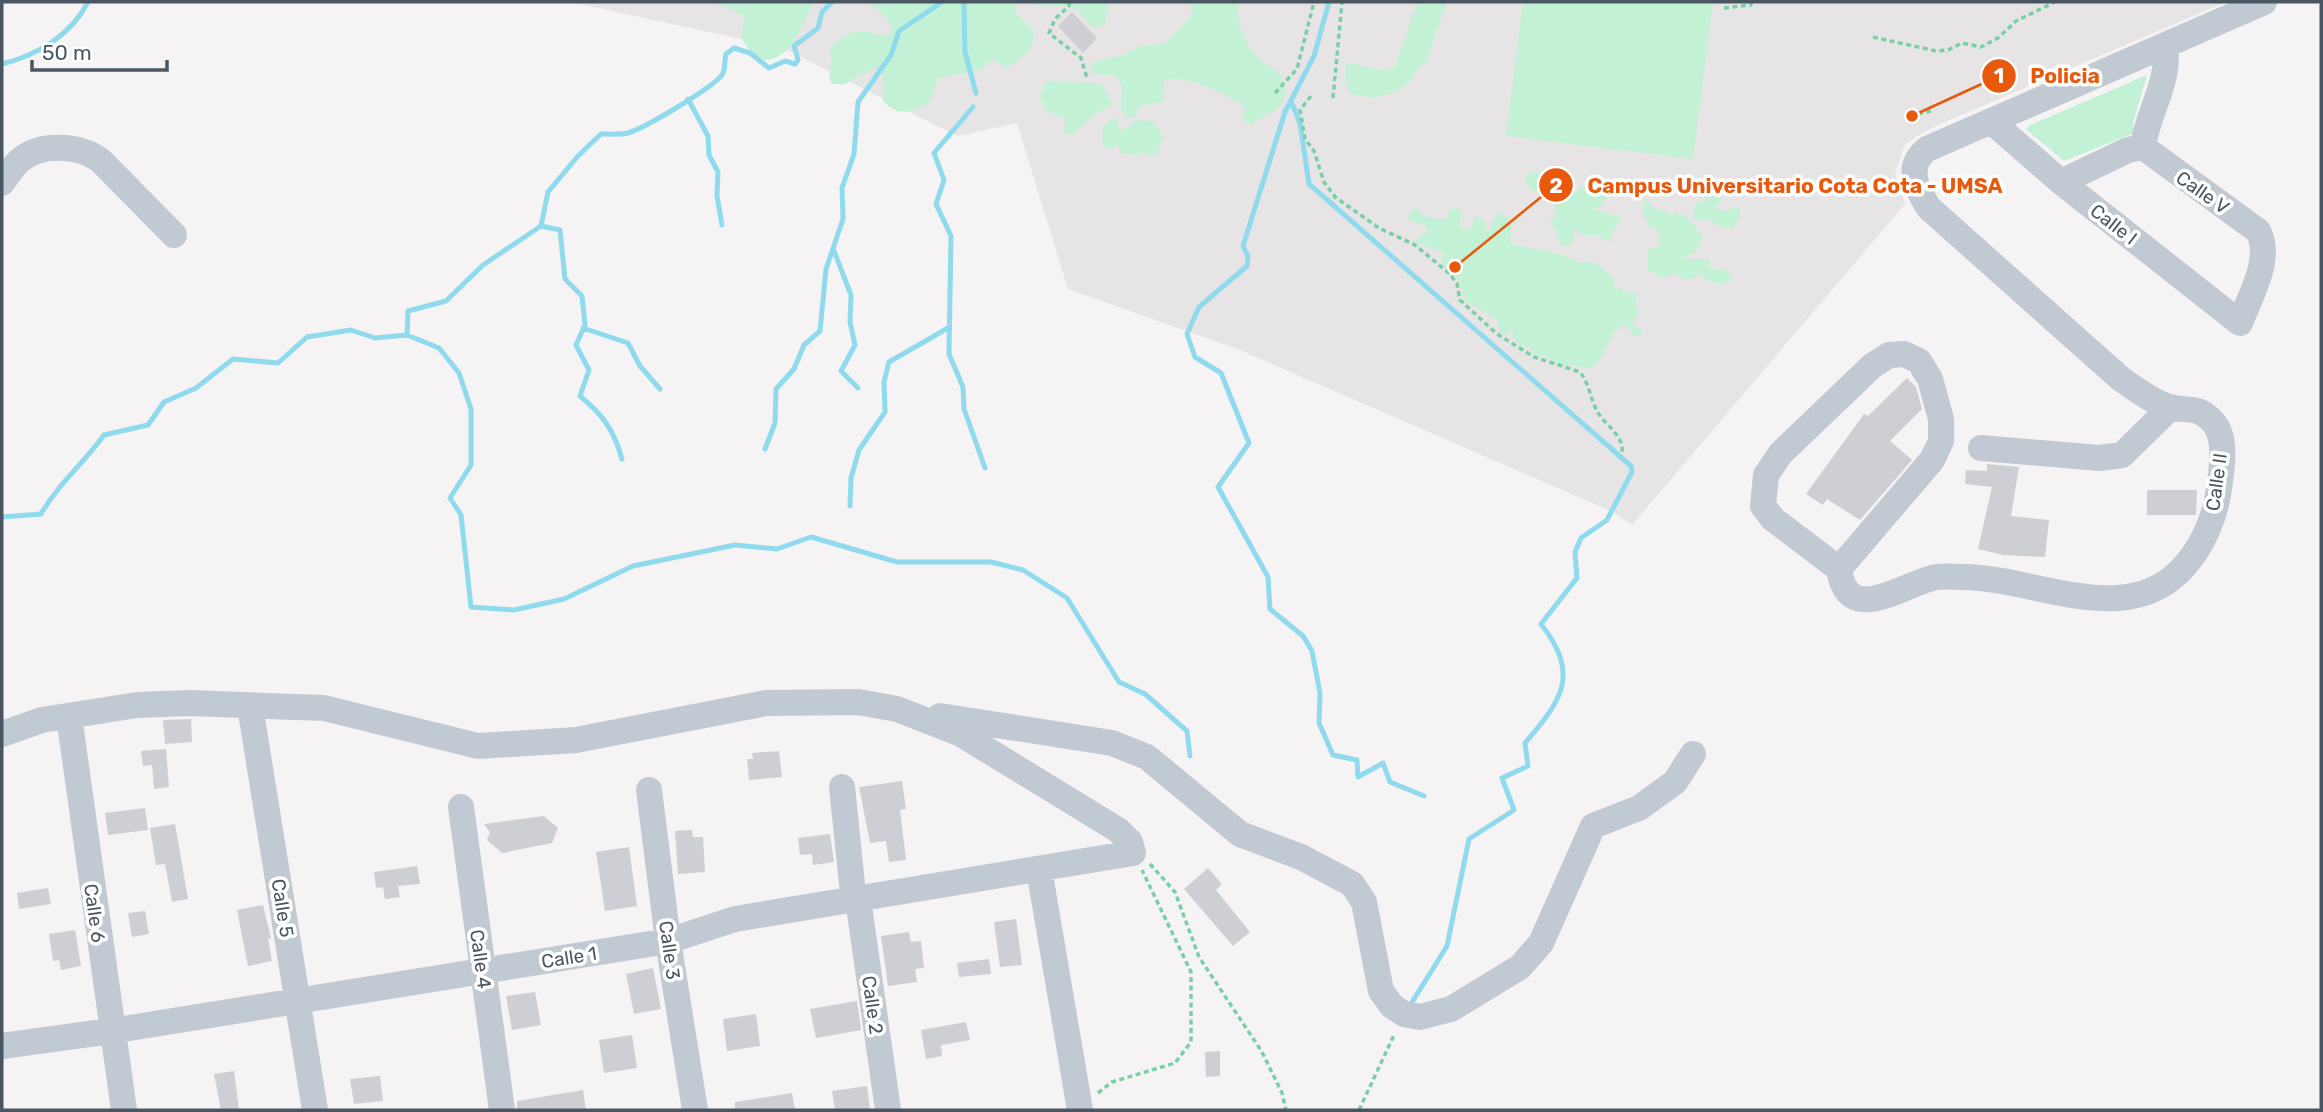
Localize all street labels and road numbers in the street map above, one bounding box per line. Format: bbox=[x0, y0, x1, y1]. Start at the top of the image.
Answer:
street label: Calle V bbox=[2172, 166, 2234, 219]
street label: Calle I bbox=[2086, 199, 2142, 250]
street label: Calle II bbox=[2201, 452, 2232, 512]
street label: Calle 5 bbox=[267, 877, 298, 939]
street label: Calle 6 bbox=[79, 882, 110, 944]
street label: Calle 3 bbox=[654, 919, 685, 981]
street label: Calle 4 bbox=[465, 928, 496, 990]
street label: Calle 1 bbox=[540, 942, 598, 973]
street label: Calle 2 bbox=[857, 974, 888, 1036]

